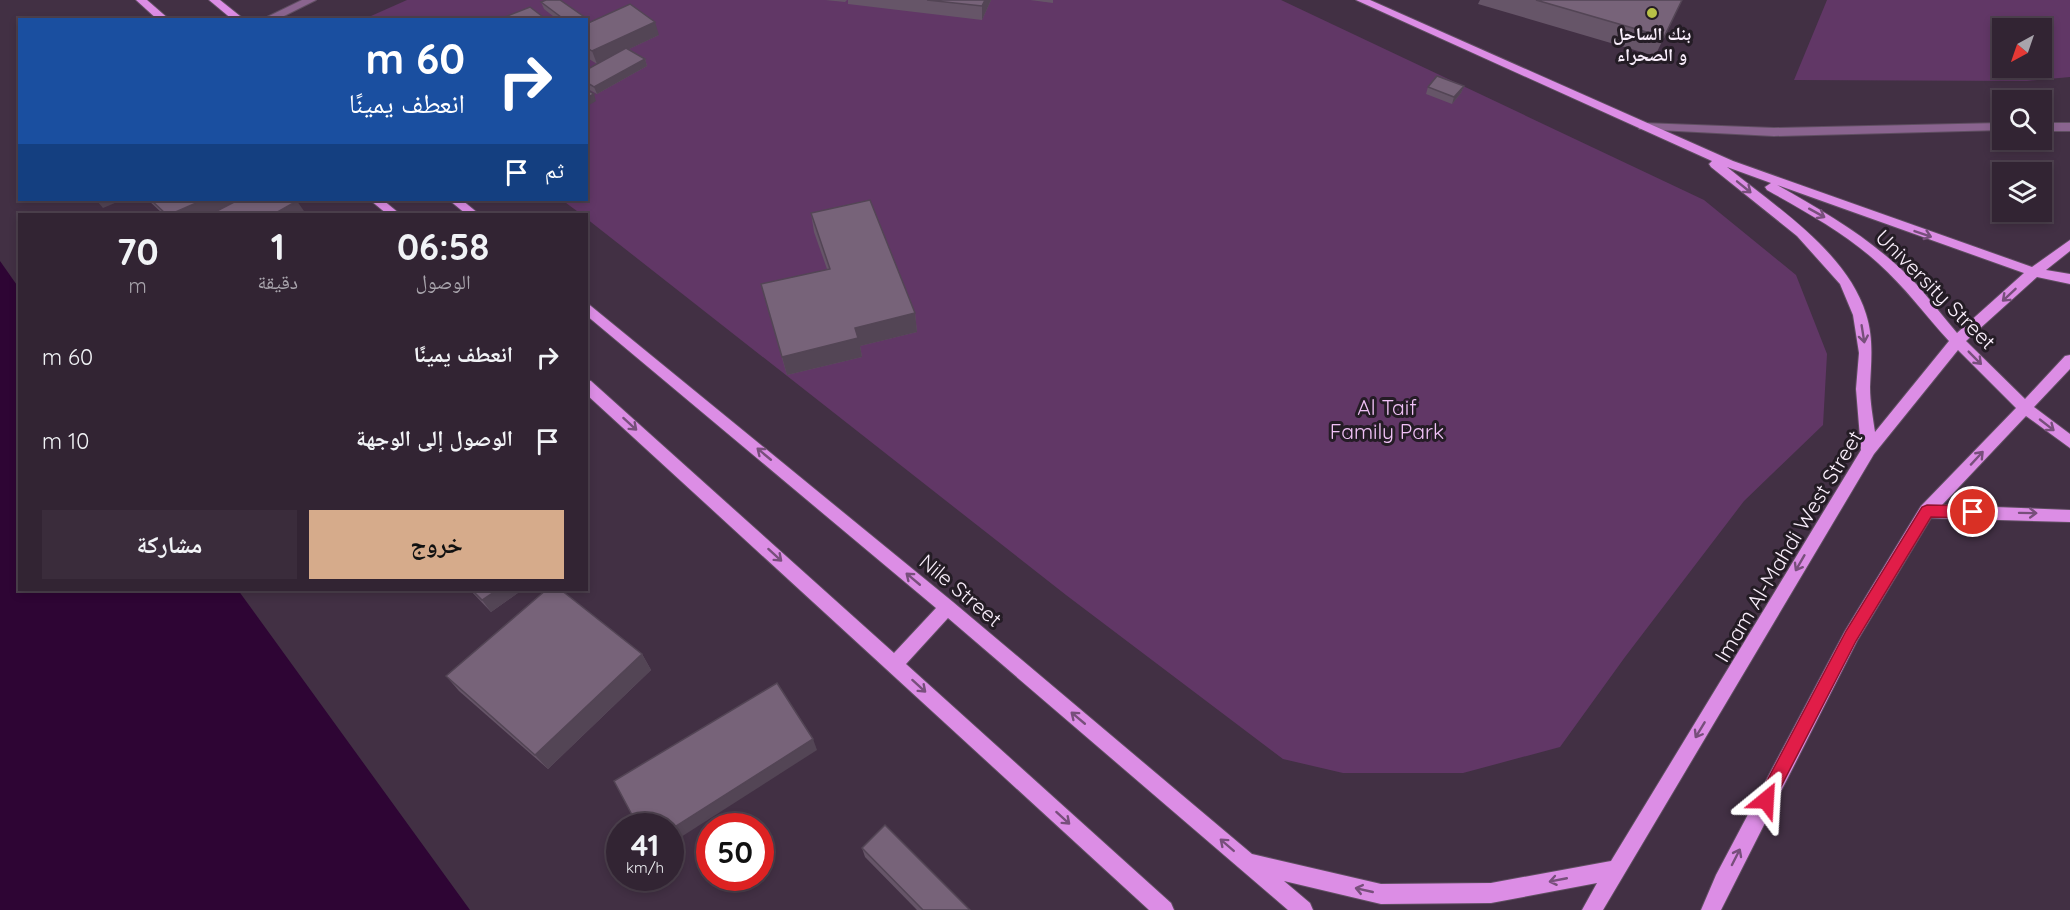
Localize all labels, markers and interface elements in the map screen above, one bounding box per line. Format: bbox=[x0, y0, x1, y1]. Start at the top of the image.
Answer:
marker: بنك الساحل و الصحراء bbox=[1645, 6, 1659, 20]
north arrow bbox=[1992, 18, 2052, 78]
map controls bbox=[1992, 18, 2052, 222]
place label: بنك الساحل و الصحراء bbox=[1613, 22, 1691, 66]
text: 60 m bbox=[365, 32, 465, 85]
icon: right bbox=[486, 42, 564, 120]
text: انعطف يمينًا bbox=[349, 86, 465, 120]
button: search bbox=[1992, 90, 2052, 150]
icon: arrive bbox=[500, 156, 533, 189]
text: ثم bbox=[545, 156, 564, 184]
button: layers bbox=[1992, 162, 2052, 222]
one-way arrow bbox=[1736, 181, 1752, 194]
one-way arrow bbox=[1808, 208, 1826, 219]
text: 1 bbox=[271, 224, 285, 269]
text: 06:58 bbox=[397, 224, 489, 269]
street label: University Street bbox=[1871, 224, 2001, 354]
text: 70 bbox=[117, 229, 159, 274]
one-way arrow bbox=[1913, 229, 1932, 240]
text: دقيقة bbox=[257, 269, 298, 294]
text: الوصول bbox=[415, 269, 471, 294]
text: m bbox=[129, 273, 147, 298]
one-way arrow bbox=[2002, 288, 2017, 303]
one-way arrow bbox=[1858, 324, 1869, 344]
text: انعطف يمينًا bbox=[414, 340, 513, 368]
icon: right bbox=[531, 341, 564, 374]
text: 60 m bbox=[42, 343, 93, 371]
one-way arrow bbox=[1967, 351, 1982, 366]
park label: Al Taif Family Park bbox=[1330, 394, 1444, 444]
one-way arrow bbox=[622, 417, 637, 431]
one-way arrow bbox=[2039, 419, 2055, 431]
text: الوصول إلى الوجهة bbox=[356, 424, 513, 452]
icon: arrive bbox=[531, 425, 564, 458]
street label: Imam Al-Mahdi West Street bbox=[1708, 426, 1868, 666]
text: 10 m bbox=[42, 427, 89, 455]
one-way arrow bbox=[756, 447, 772, 460]
one-way arrow bbox=[1970, 451, 1984, 466]
pin bbox=[1947, 486, 1998, 537]
icon: arrive bbox=[1956, 495, 1989, 528]
one-way arrow bbox=[2017, 507, 2037, 519]
button: مشاركة bbox=[42, 510, 297, 579]
button: خروج bbox=[309, 510, 564, 579]
one-way arrow bbox=[767, 548, 782, 562]
street label: Nile Street bbox=[915, 548, 1007, 632]
one-way arrow bbox=[1794, 554, 1806, 571]
one-way arrow bbox=[906, 572, 921, 586]
one-way arrow bbox=[911, 679, 926, 693]
one-way arrow bbox=[1071, 712, 1087, 725]
one-way arrow bbox=[1694, 721, 1706, 738]
position arrow bbox=[1734, 768, 1798, 832]
one-way arrow bbox=[1055, 811, 1070, 825]
speed limit sign: 50 bbox=[696, 813, 774, 891]
text: 41 bbox=[631, 826, 659, 864]
one-way arrow bbox=[1219, 838, 1234, 852]
one-way arrow bbox=[1730, 849, 1742, 866]
text: km/h bbox=[626, 858, 664, 877]
one-way arrow bbox=[1548, 875, 1568, 886]
one-way arrow bbox=[1355, 883, 1374, 895]

